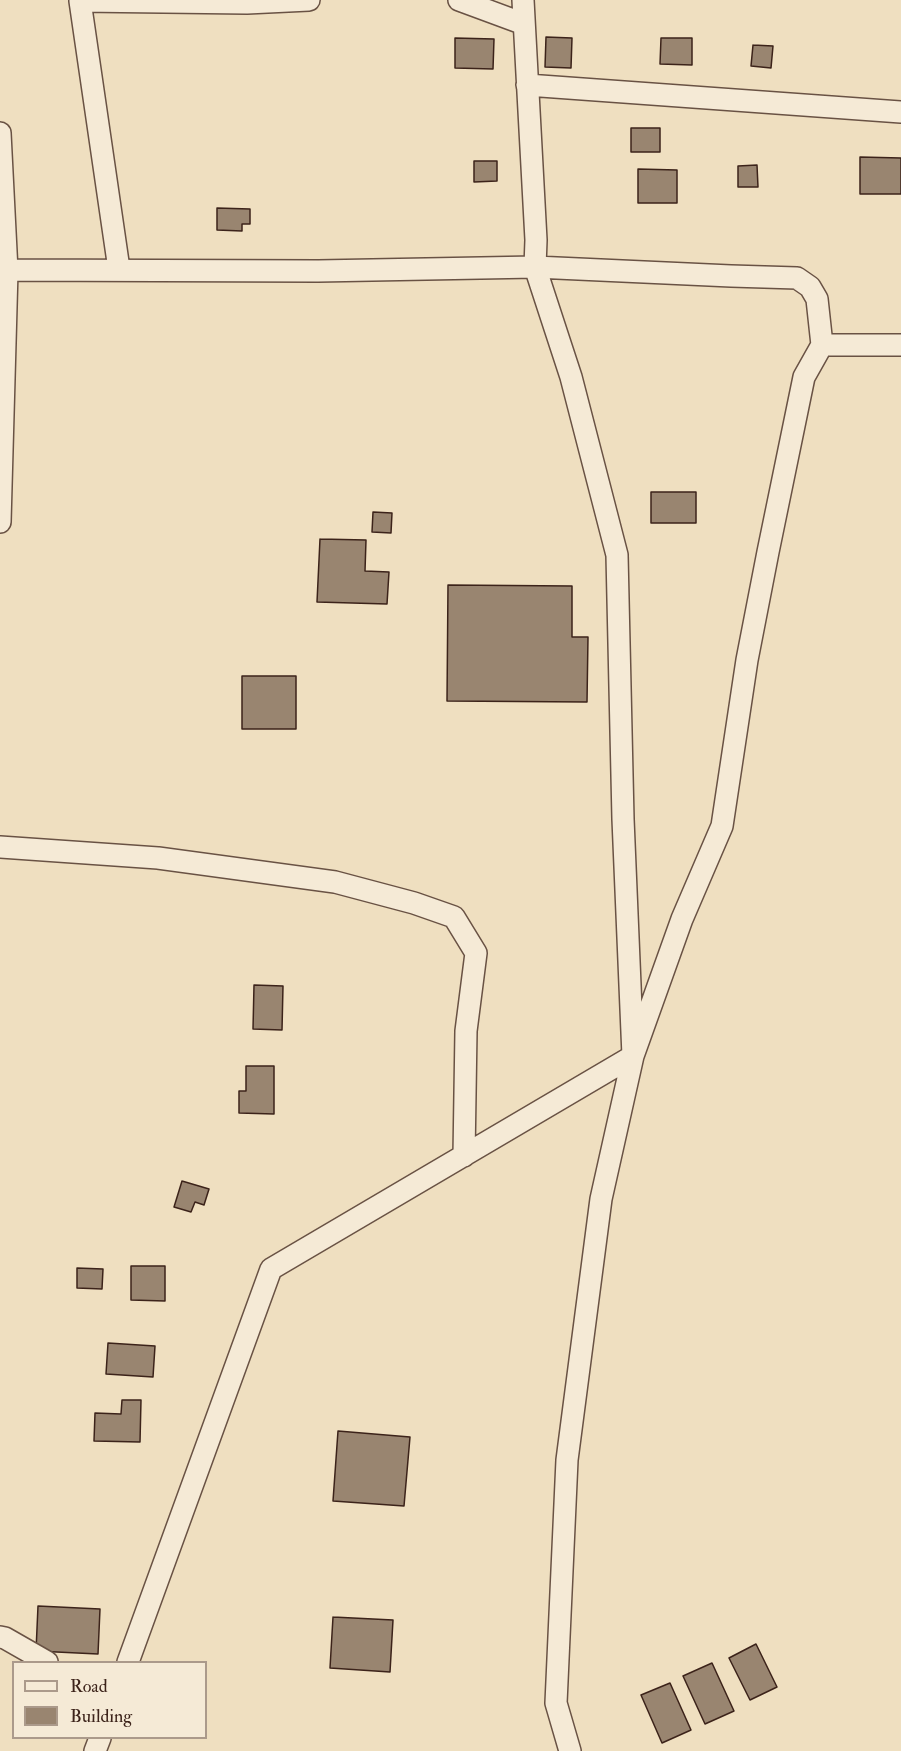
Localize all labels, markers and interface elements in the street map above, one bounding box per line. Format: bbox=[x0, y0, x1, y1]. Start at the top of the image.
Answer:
legend bbox=[12, 1661, 207, 1739]
text: Road bbox=[70, 1675, 108, 1698]
text: Building bbox=[70, 1705, 132, 1728]

